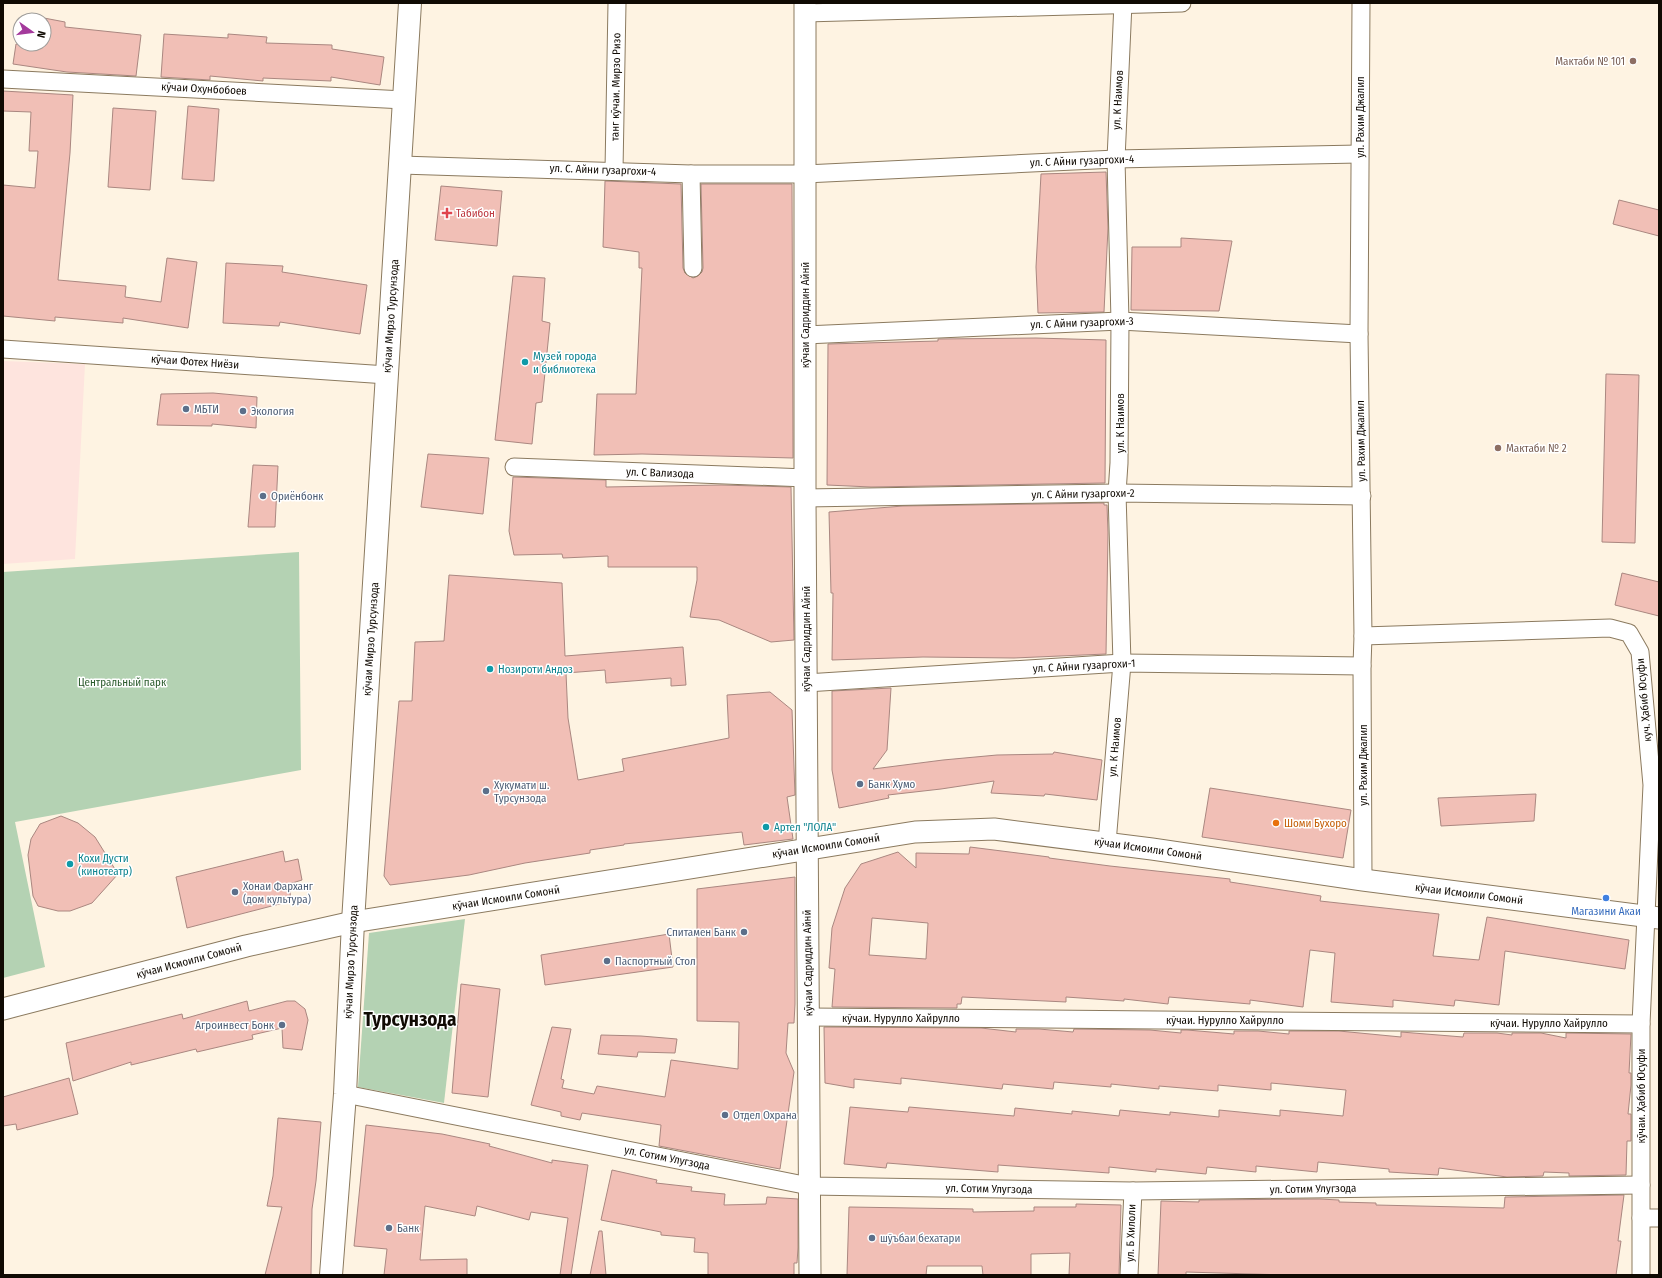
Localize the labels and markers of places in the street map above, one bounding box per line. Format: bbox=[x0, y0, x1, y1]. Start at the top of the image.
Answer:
place label: Мактаби № 101 bbox=[1555, 55, 1625, 68]
marker: Мактаби № 101 bbox=[1628, 56, 1638, 66]
marker: Табибон bbox=[441, 207, 453, 219]
place label: Табибон bbox=[456, 207, 495, 220]
place label: Музей города и библиотека bbox=[533, 350, 597, 376]
marker: Музей города и библиотека bbox=[520, 357, 530, 367]
place label: МБТИ bbox=[194, 403, 219, 416]
marker: МБТИ bbox=[181, 404, 191, 414]
place label: Экология bbox=[251, 405, 294, 418]
marker: Экология bbox=[238, 406, 248, 416]
place label: Мактаби № 2 bbox=[1506, 442, 1567, 455]
marker: Мактаби № 2 bbox=[1493, 443, 1503, 453]
place label: Ориёнбонк bbox=[271, 490, 324, 503]
marker: Ориёнбонк bbox=[258, 491, 268, 501]
place label: Нозироти Андоз bbox=[498, 663, 573, 676]
marker: Нозироти Андоз bbox=[485, 664, 495, 674]
place label: Банк Хумо bbox=[868, 778, 916, 791]
place label: Хукумати ш. Турсунзода bbox=[494, 779, 549, 805]
marker: Банк Хумо bbox=[855, 779, 865, 789]
marker: Хукумати ш. Турсунзода bbox=[481, 786, 491, 796]
place label: Шоми Бухоро bbox=[1284, 817, 1347, 830]
marker: Шоми Бухоро bbox=[1271, 818, 1281, 828]
place label: Артел "ЛОЛА" bbox=[774, 821, 836, 834]
marker: Артел "ЛОЛА" bbox=[761, 822, 771, 832]
place label: Кохи Дусти (кинотеатр) bbox=[78, 852, 132, 878]
marker: Кохи Дусти (кинотеатр) bbox=[65, 859, 75, 869]
place label: Хонаи Фарханг (дом культура) bbox=[243, 880, 314, 906]
marker: Хонаи Фарханг (дом культура) bbox=[230, 887, 240, 897]
marker: Магазини Акаи bbox=[1601, 893, 1611, 903]
place label: Магазини Акаи bbox=[1571, 905, 1641, 918]
place label: Спитамен Банк bbox=[667, 926, 737, 939]
marker: Спитамен Банк bbox=[739, 927, 749, 937]
place label: Паспортный Стол bbox=[615, 955, 696, 968]
marker: Паспортный Стол bbox=[602, 956, 612, 966]
place label: Агроинвест Бонк bbox=[195, 1019, 275, 1032]
marker: Агроинвест Бонк bbox=[277, 1020, 287, 1030]
place label: Отдел Охрана bbox=[733, 1109, 797, 1122]
marker: Отдел Охрана bbox=[720, 1110, 730, 1120]
place label: Банк bbox=[397, 1222, 420, 1235]
marker: Банк bbox=[384, 1223, 394, 1233]
place label: шӯъбаи бехатари bbox=[880, 1232, 960, 1245]
marker: шӯъбаи бехатари bbox=[867, 1233, 877, 1243]

